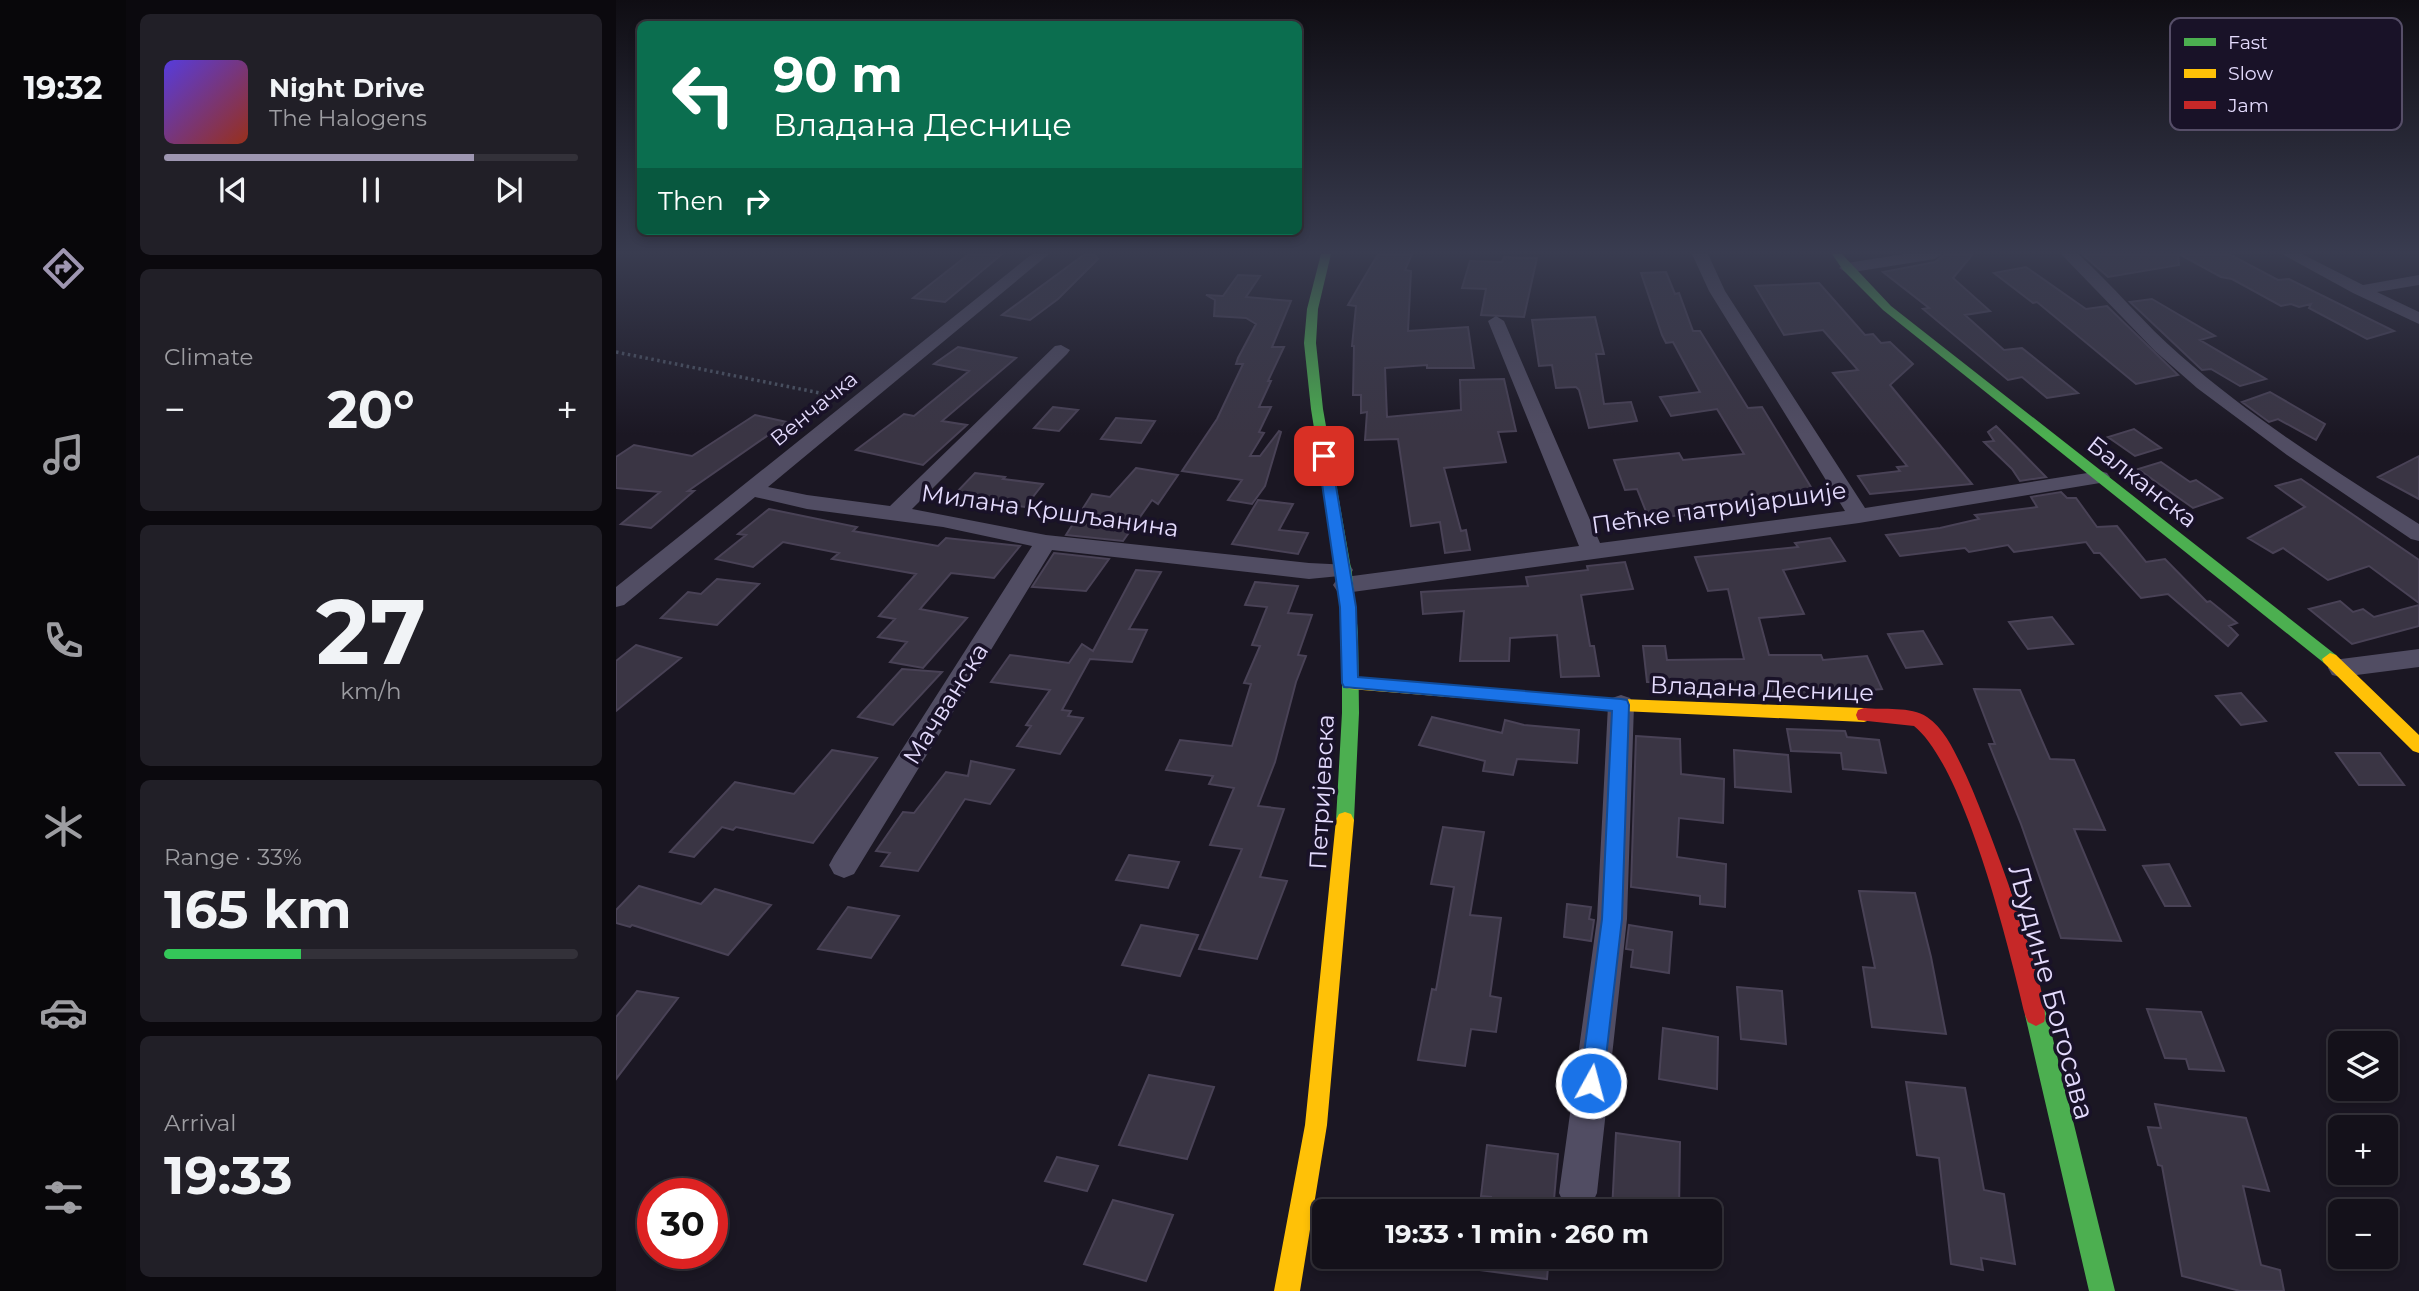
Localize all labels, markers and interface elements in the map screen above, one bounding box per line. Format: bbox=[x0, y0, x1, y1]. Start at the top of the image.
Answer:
legend bbox=[2170, 18, 2402, 130]
text: Fast bbox=[2228, 31, 2268, 54]
text: 90 m bbox=[773, 45, 903, 104]
icon: left bbox=[658, 49, 749, 140]
text: Slow bbox=[2228, 62, 2273, 85]
text: 19:32 bbox=[24, 68, 102, 107]
text: Night Drive bbox=[269, 72, 425, 104]
text: Jam bbox=[2227, 94, 2269, 117]
text: The Halogens bbox=[269, 104, 427, 132]
text: Владана Деснице bbox=[773, 105, 1072, 144]
icon: previous bbox=[214, 171, 252, 209]
icon: pause bbox=[352, 171, 390, 209]
icon: next bbox=[490, 171, 528, 209]
icon: right bbox=[738, 182, 776, 220]
text: Then bbox=[658, 185, 724, 217]
icon: directions bbox=[39, 244, 88, 293]
text: Climate bbox=[164, 343, 253, 371]
street label: Венчачка bbox=[765, 366, 862, 451]
text: 20° bbox=[327, 378, 415, 441]
text: − bbox=[164, 386, 186, 433]
text: + bbox=[556, 386, 578, 433]
pin bbox=[1294, 426, 1354, 486]
icon: music bbox=[39, 430, 88, 479]
street label: Балканска bbox=[2081, 430, 2203, 534]
icon: arrive bbox=[1305, 437, 1343, 475]
street label: Пећке патријаршије bbox=[1590, 475, 1848, 540]
street label: Милана Кршљанина bbox=[920, 478, 1181, 543]
text: 27 bbox=[316, 576, 426, 687]
icon: phone bbox=[39, 616, 88, 665]
street label: Мачванска bbox=[897, 638, 994, 770]
street label: Владана Деснице bbox=[1649, 670, 1875, 707]
text: km/h bbox=[340, 677, 402, 705]
street label: Петријевска bbox=[1303, 714, 1340, 870]
icon: climate bbox=[39, 802, 88, 851]
text: Range · 33% bbox=[164, 843, 302, 871]
street label: Људине Богосава bbox=[2002, 861, 2102, 1123]
text: 165 km bbox=[164, 878, 352, 941]
icon: car bbox=[39, 988, 88, 1037]
map controls bbox=[2328, 1031, 2398, 1269]
button: layers bbox=[2328, 1031, 2398, 1101]
position arrow bbox=[1554, 1046, 1628, 1120]
text: Arrival bbox=[164, 1109, 237, 1137]
button: + bbox=[2328, 1115, 2398, 1185]
text: 19:33 bbox=[164, 1144, 292, 1207]
icon: filters bbox=[39, 1173, 88, 1222]
speed limit sign: 30 bbox=[637, 1178, 728, 1269]
button: − bbox=[2328, 1199, 2398, 1269]
text: 19:33 · 1 min · 260 m bbox=[1385, 1218, 1649, 1250]

